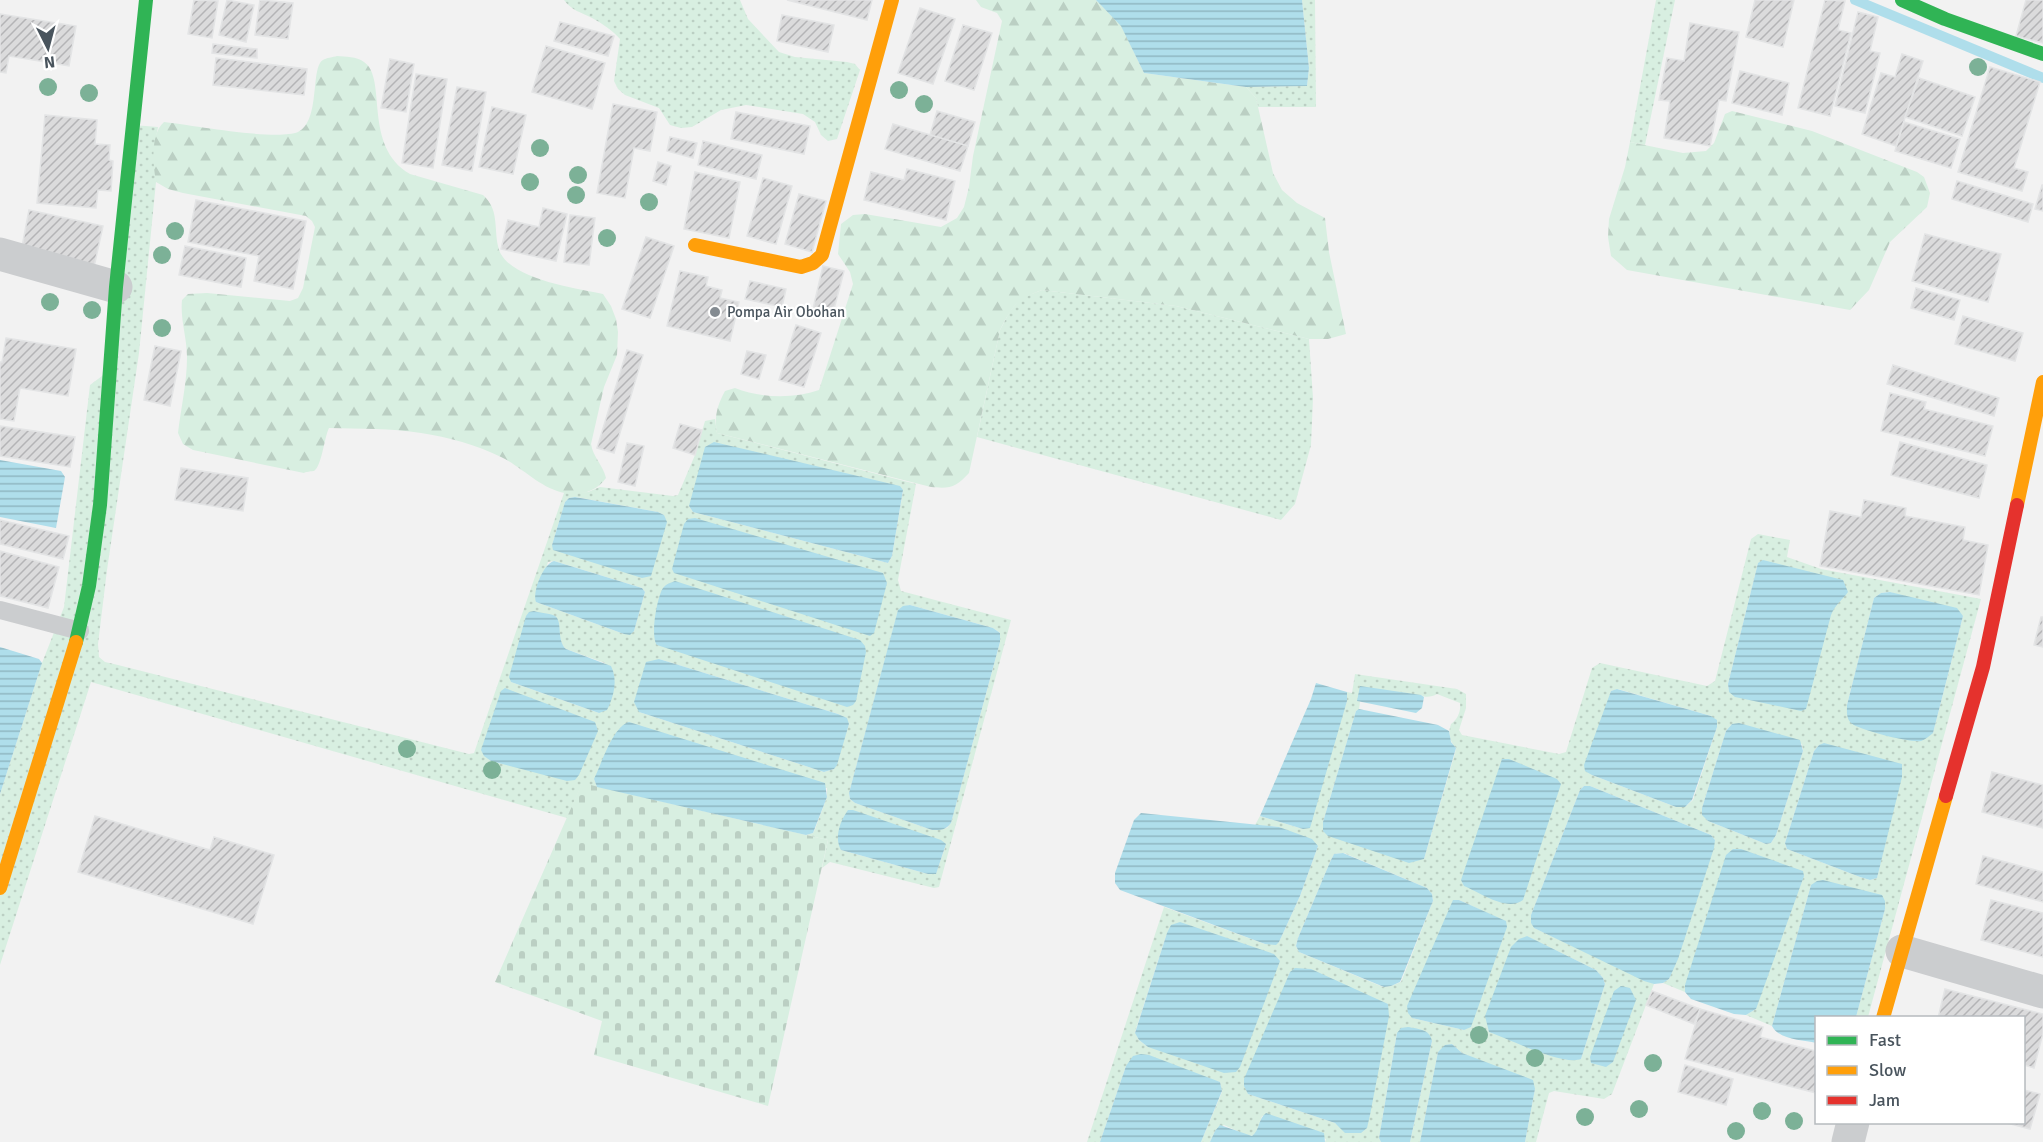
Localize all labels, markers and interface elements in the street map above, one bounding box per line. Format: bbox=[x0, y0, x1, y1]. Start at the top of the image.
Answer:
north arrow bbox=[18, 18, 78, 78]
text: N bbox=[43, 51, 56, 72]
place label: Pompa Air Obohan bbox=[727, 303, 845, 321]
marker: Pompa Air Obohan bbox=[708, 305, 722, 319]
legend bbox=[1815, 1016, 2025, 1124]
text: Fast bbox=[1869, 1029, 1901, 1051]
text: Slow bbox=[1869, 1059, 1906, 1081]
text: Jam bbox=[1869, 1089, 1900, 1111]

